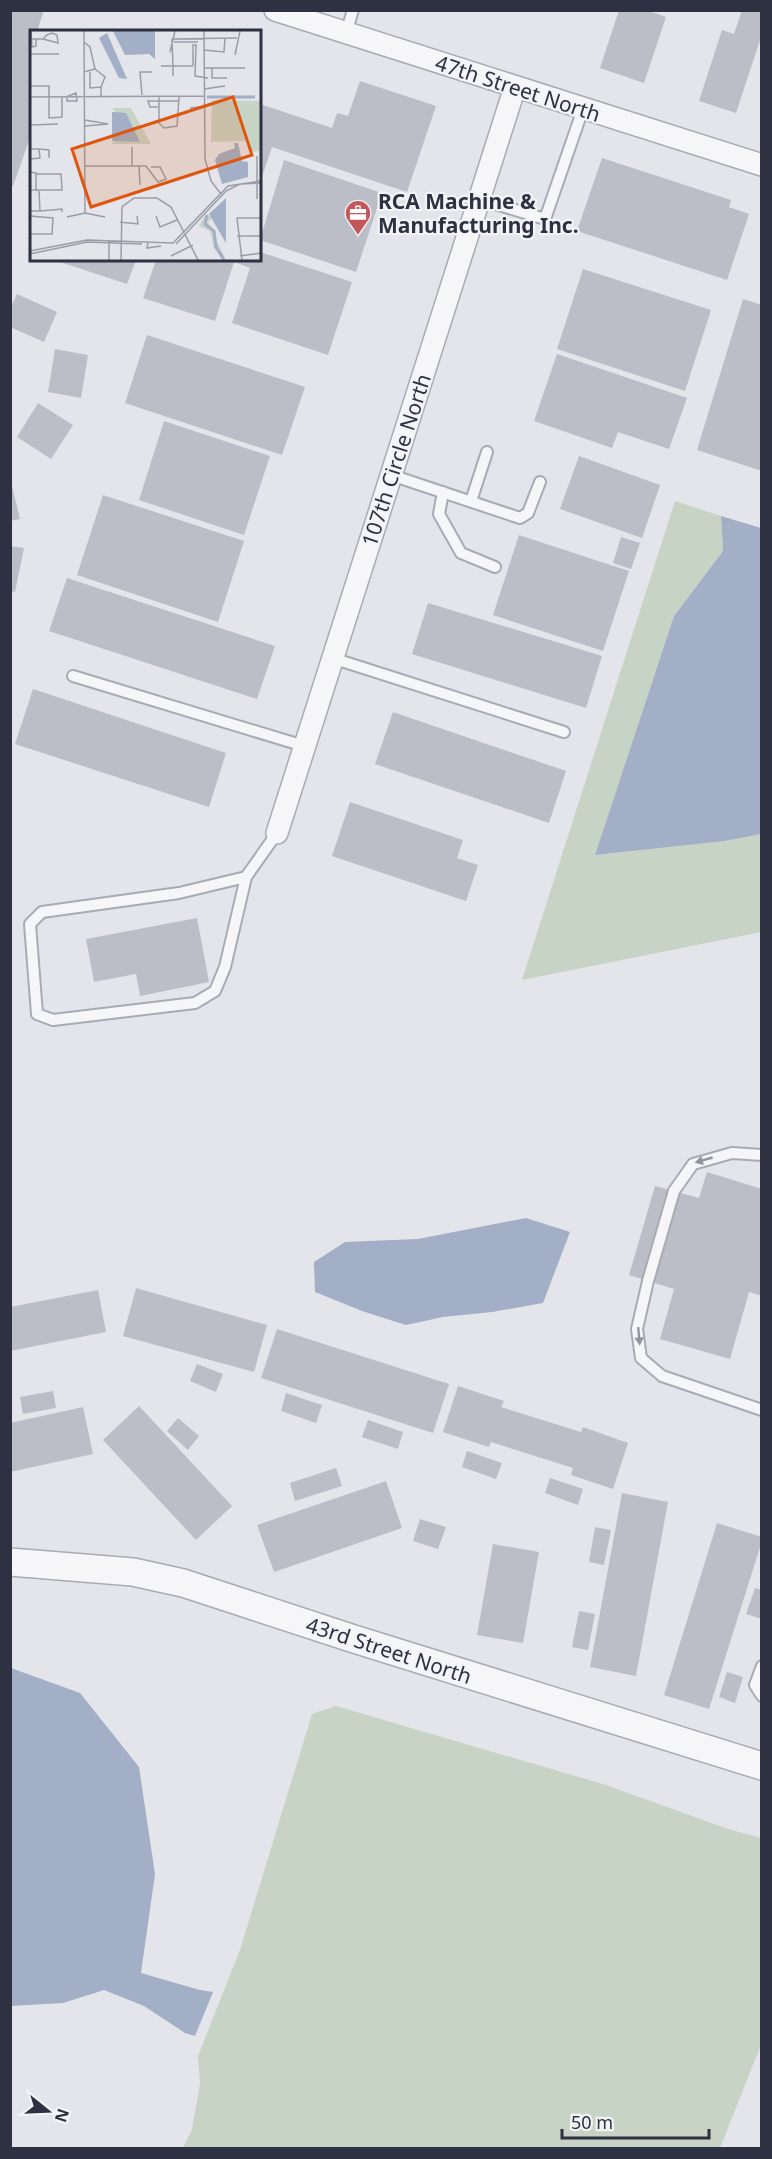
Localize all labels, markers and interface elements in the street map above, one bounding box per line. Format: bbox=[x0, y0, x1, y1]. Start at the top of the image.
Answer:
inset map bbox=[30, 30, 261, 261]
street label: 47th Street North bbox=[432, 48, 604, 128]
place label: RCA Machine & Manufacturing Inc. bbox=[378, 187, 579, 239]
office icon: RCA Machine & Manufacturing Inc. bbox=[343, 198, 373, 236]
street label: 107th Circle North bbox=[355, 370, 437, 550]
one-way arrow bbox=[695, 1156, 713, 1166]
one-way arrow bbox=[634, 1326, 644, 1345]
street label: 43rd Street North bbox=[303, 1610, 475, 1690]
north arrow bbox=[18, 2081, 78, 2141]
scale bar bbox=[562, 2102, 709, 2140]
text: N bbox=[50, 2106, 75, 2125]
text: 50 m bbox=[571, 2110, 613, 2134]

